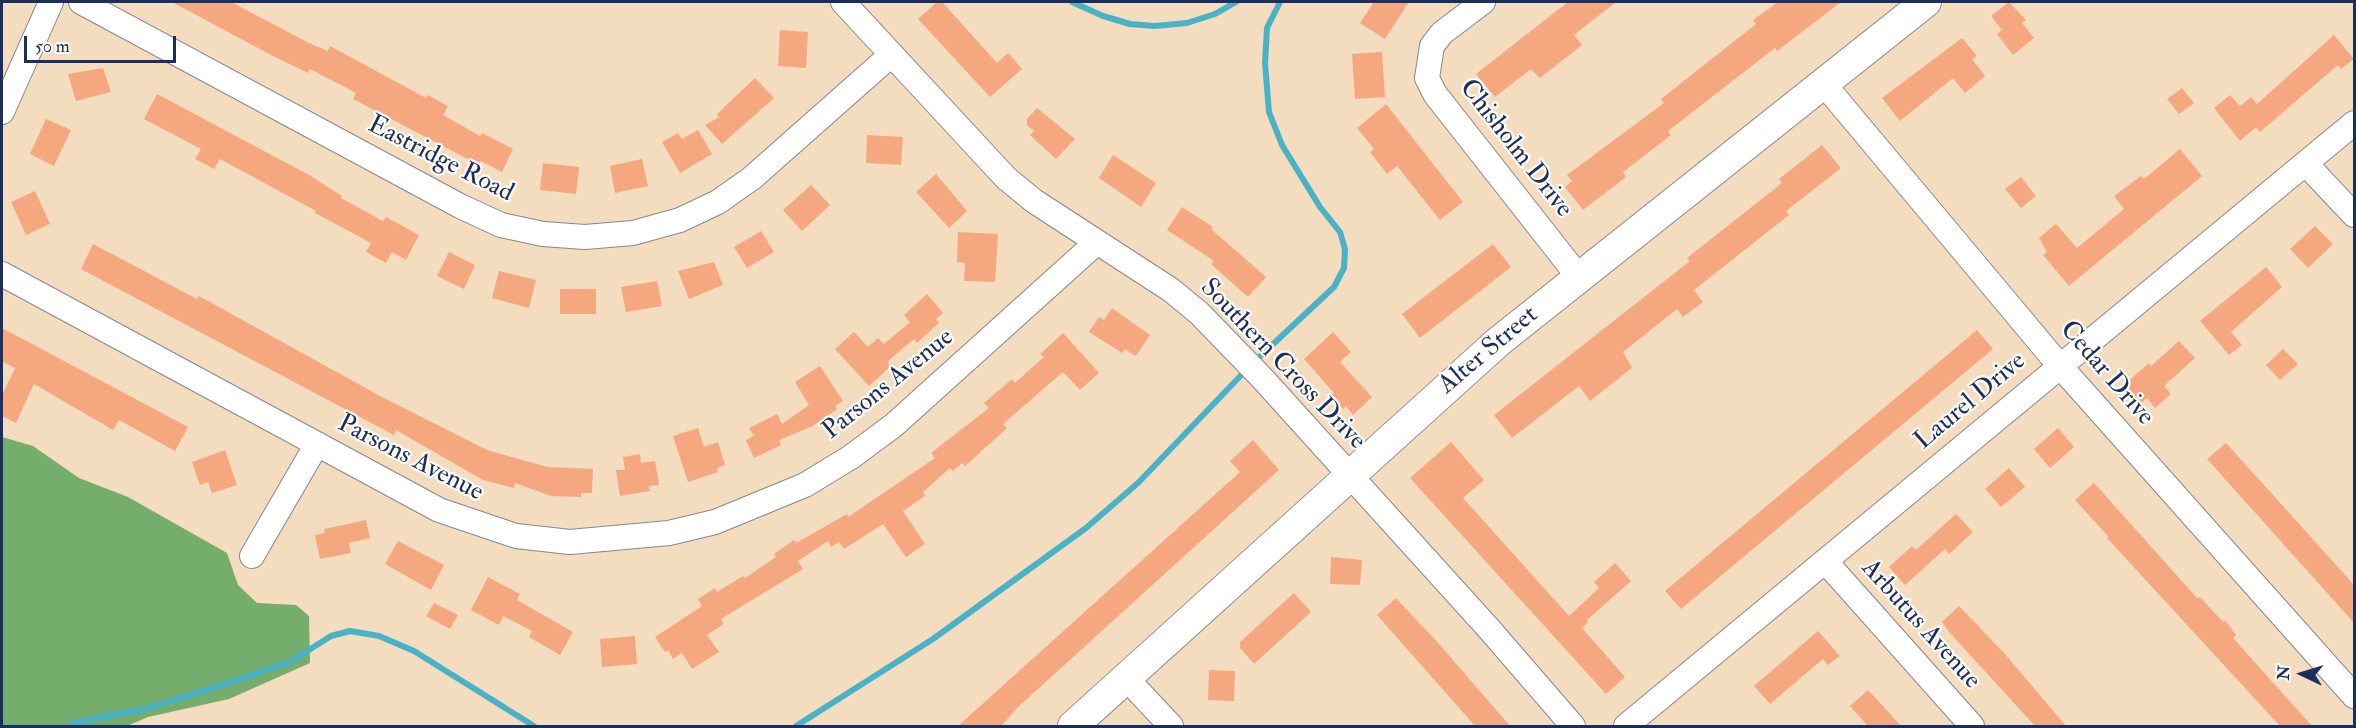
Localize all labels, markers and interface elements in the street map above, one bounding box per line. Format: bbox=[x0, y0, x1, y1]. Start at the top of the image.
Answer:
scale bar bbox=[27, 24, 178, 62]
text: 50 m bbox=[35, 35, 70, 58]
street label: Chisholm Drive bbox=[1452, 74, 1578, 224]
street label: Eastridge Road bbox=[362, 110, 518, 210]
street label: Southern Cross Drive bbox=[1192, 273, 1372, 457]
street label: Alter Street bbox=[1433, 300, 1545, 402]
street label: Cedar Drive bbox=[2052, 315, 2160, 433]
street label: Parsons Avenue bbox=[817, 323, 961, 447]
street label: Laurel Drive bbox=[1909, 347, 2033, 457]
street label: Parsons Avenue bbox=[332, 409, 488, 509]
street label: Arbutus Avenue bbox=[1854, 554, 1986, 696]
north arrow bbox=[2272, 644, 2332, 704]
text: N bbox=[2274, 665, 2295, 681]

